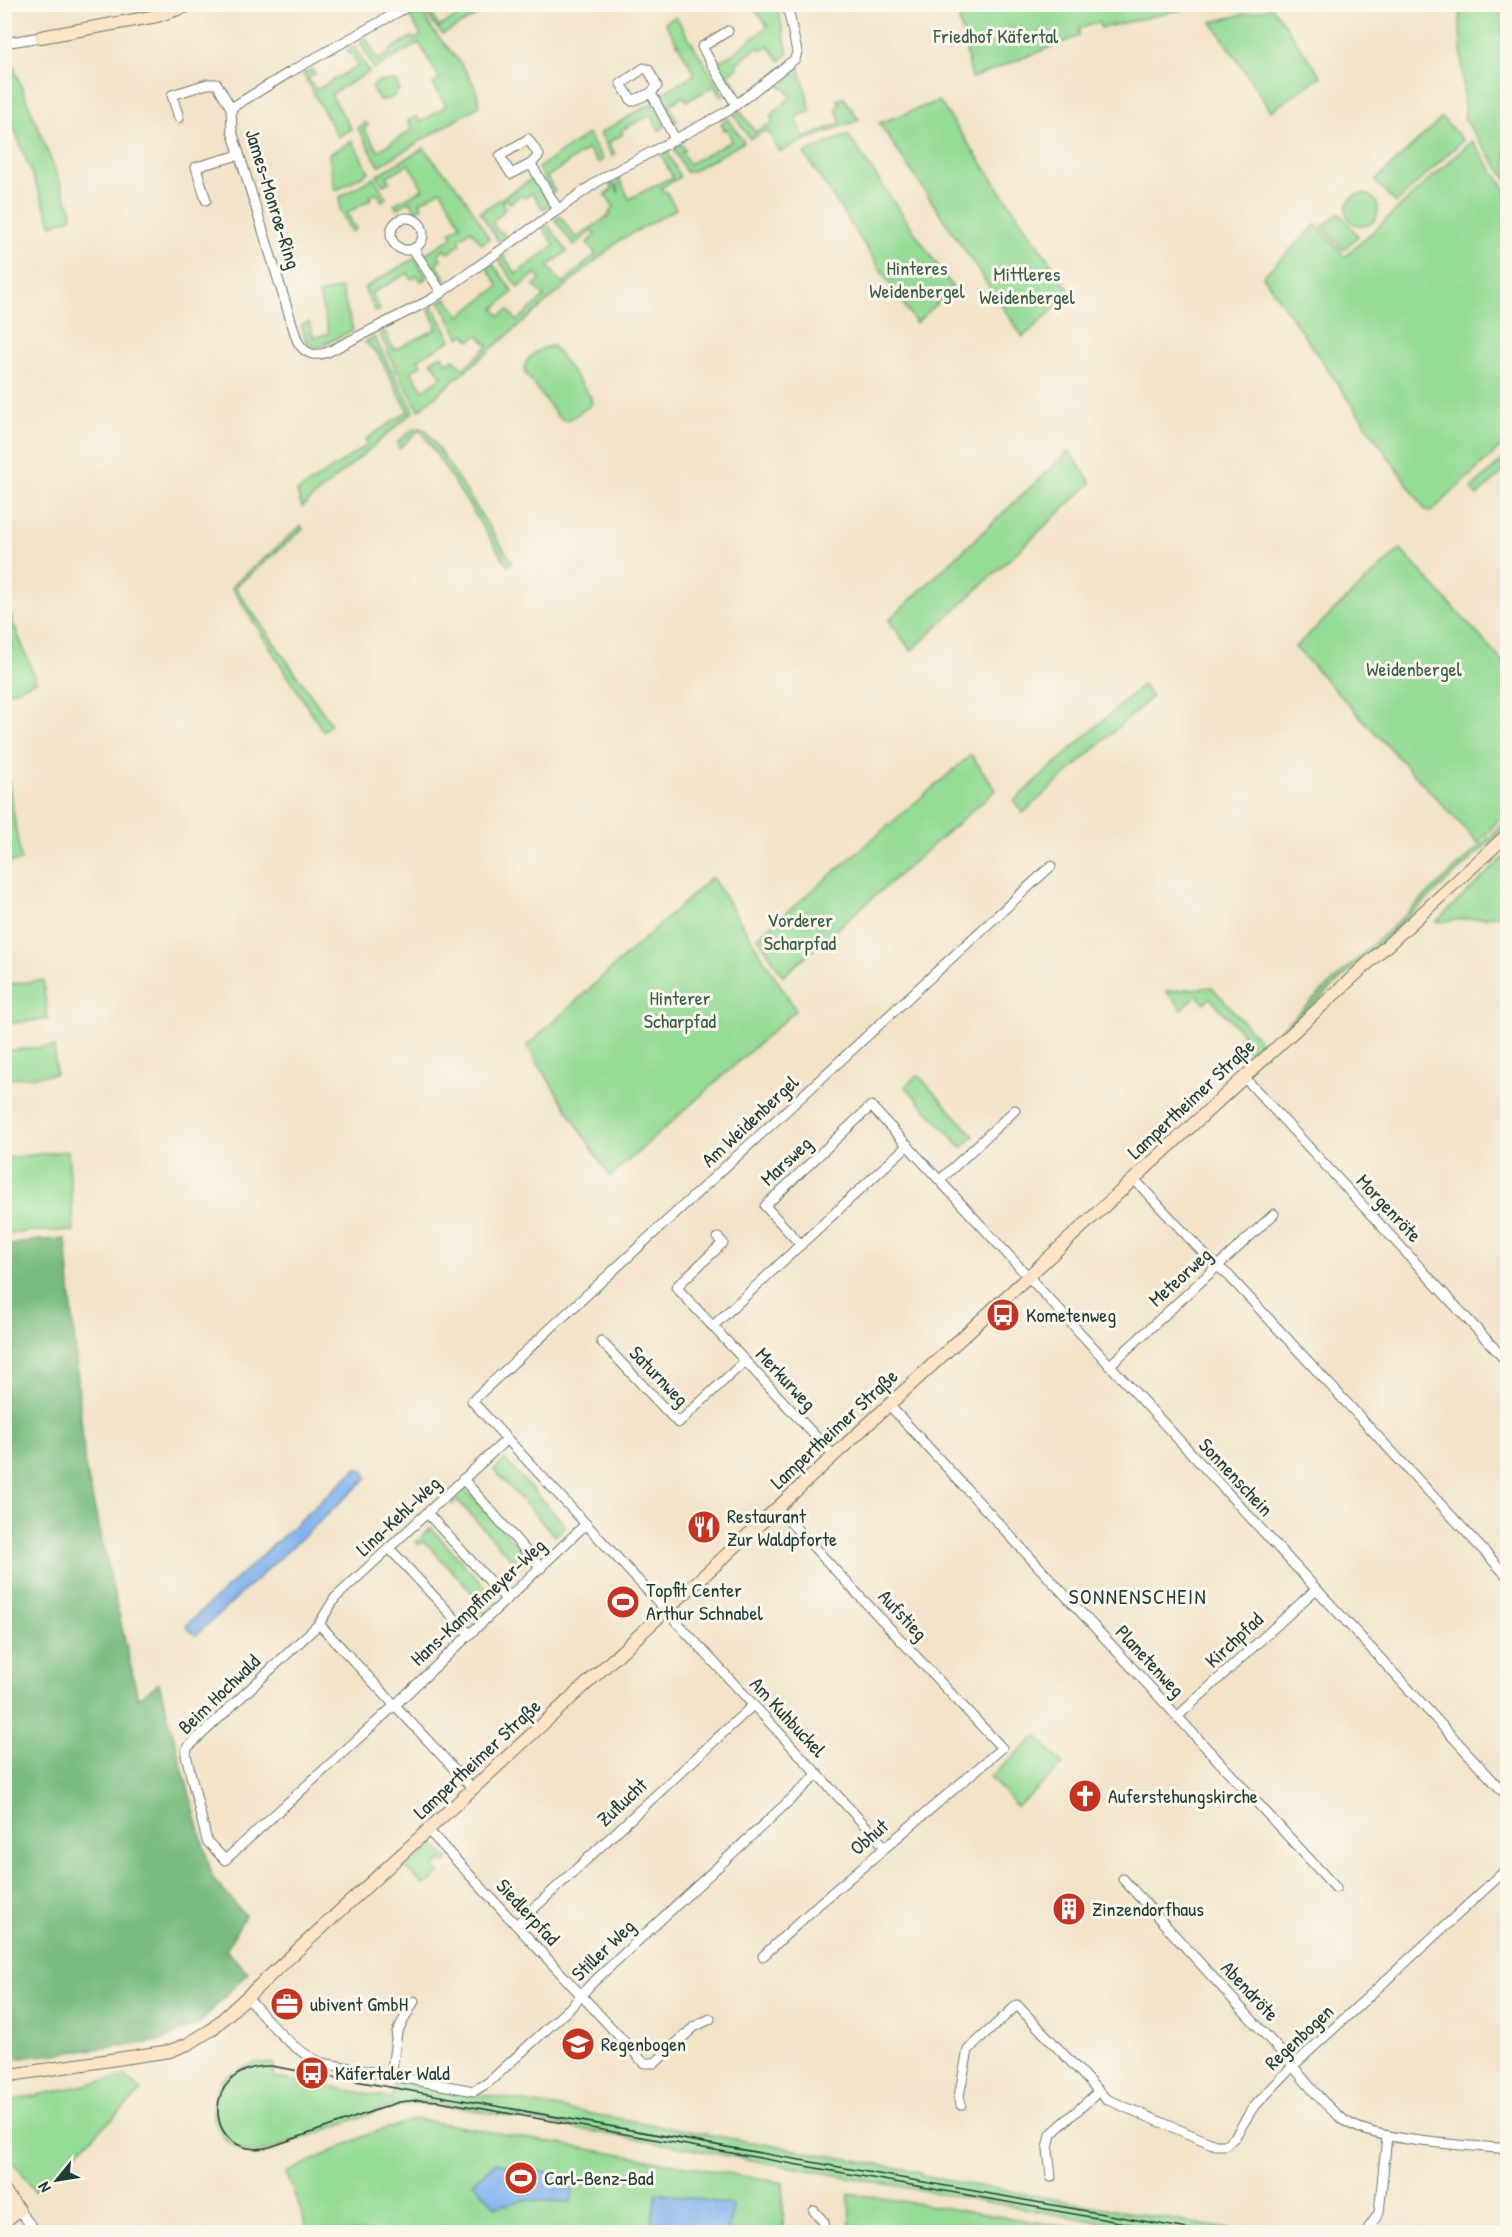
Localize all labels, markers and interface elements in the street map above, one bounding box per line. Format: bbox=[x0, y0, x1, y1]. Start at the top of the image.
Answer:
park label: Friedhof Käfertal bbox=[933, 22, 1059, 49]
street label: James-Monroe-Ring bbox=[239, 126, 308, 272]
park label: Hinteres Weidenbergel bbox=[869, 254, 965, 304]
park label: Mittleres Weidenbergel bbox=[979, 260, 1075, 310]
park label: Weidenbergel bbox=[1366, 655, 1462, 682]
park label: Vorderer Scharpfad bbox=[764, 906, 836, 956]
park label: Hinterer Scharpfad bbox=[644, 984, 716, 1034]
street label: Lampertheimer Straße bbox=[1121, 1033, 1260, 1165]
street label: Am Weidenbergel bbox=[695, 1068, 805, 1173]
street label: Marsweg bbox=[754, 1130, 817, 1191]
street label: Morgenröte bbox=[1351, 1168, 1428, 1248]
street label: Meteorweg bbox=[1142, 1241, 1217, 1312]
bus stop icon: Kometenweg bbox=[985, 1297, 1021, 1333]
place label: Kometenweg bbox=[1026, 1301, 1116, 1328]
street label: Saturnweg bbox=[624, 1339, 695, 1412]
street label: Merkurweg bbox=[750, 1341, 823, 1416]
street label: Lampertheimer Straße bbox=[764, 1363, 903, 1495]
street label: Sonnenschein bbox=[1193, 1432, 1280, 1522]
street label: Lina-Kehl-Weg bbox=[350, 1469, 446, 1562]
place label: Restaurant Zur Waldpforte bbox=[727, 1502, 837, 1552]
restaurant icon: Restaurant Zur Waldpforte bbox=[686, 1509, 722, 1545]
street label: Hans-Kampffmeyer-Weg bbox=[404, 1532, 551, 1671]
place label: Topfit Center Arthur Schnabel bbox=[646, 1576, 763, 1626]
district label: SONNENSCHEIN bbox=[1069, 1582, 1207, 1611]
street label: Aufstieg bbox=[873, 1583, 934, 1646]
sports icon: Topfit Center Arthur Schnabel bbox=[605, 1584, 641, 1620]
street label: Kirchpfad bbox=[1199, 1606, 1269, 1673]
street label: Planetenweg bbox=[1110, 1619, 1191, 1703]
street label: Beim Hochwald bbox=[172, 1647, 266, 1740]
street label: Am Kuhbuckel bbox=[744, 1671, 833, 1763]
street label: Lampertheimer Straße bbox=[407, 1693, 546, 1825]
street label: Zuflucht bbox=[591, 1771, 653, 1832]
church icon: Auferstehungskirche bbox=[1067, 1778, 1103, 1814]
place label: Auferstehungskirche bbox=[1108, 1782, 1258, 1809]
street label: Obhut bbox=[844, 1812, 894, 1861]
street label: Siedlerpfad bbox=[491, 1873, 566, 1951]
building icon: Zinzendorfhaus bbox=[1051, 1891, 1087, 1927]
place label: Zinzendorfhaus bbox=[1092, 1895, 1204, 1922]
street label: Stiller Weg bbox=[565, 1913, 640, 1987]
street label: Abendröte bbox=[1215, 1955, 1285, 2027]
office icon: ubivent GmbH bbox=[269, 1986, 305, 2022]
place label: ubivent GmbH bbox=[310, 1990, 408, 2017]
street label: Regenbogen bbox=[1258, 1998, 1339, 2076]
school or university icon: Regenbogen bbox=[560, 2026, 596, 2062]
place label: Regenbogen bbox=[601, 2030, 686, 2057]
bus stop icon: Käfertaler Wald bbox=[294, 2055, 330, 2091]
place label: Käfertaler Wald bbox=[335, 2059, 450, 2086]
north arrow bbox=[27, 2150, 87, 2210]
sports icon: Carl-Benz-Bad bbox=[503, 2160, 539, 2196]
place label: Carl-Benz-Bad bbox=[544, 2164, 654, 2191]
text: N bbox=[32, 2178, 56, 2197]

